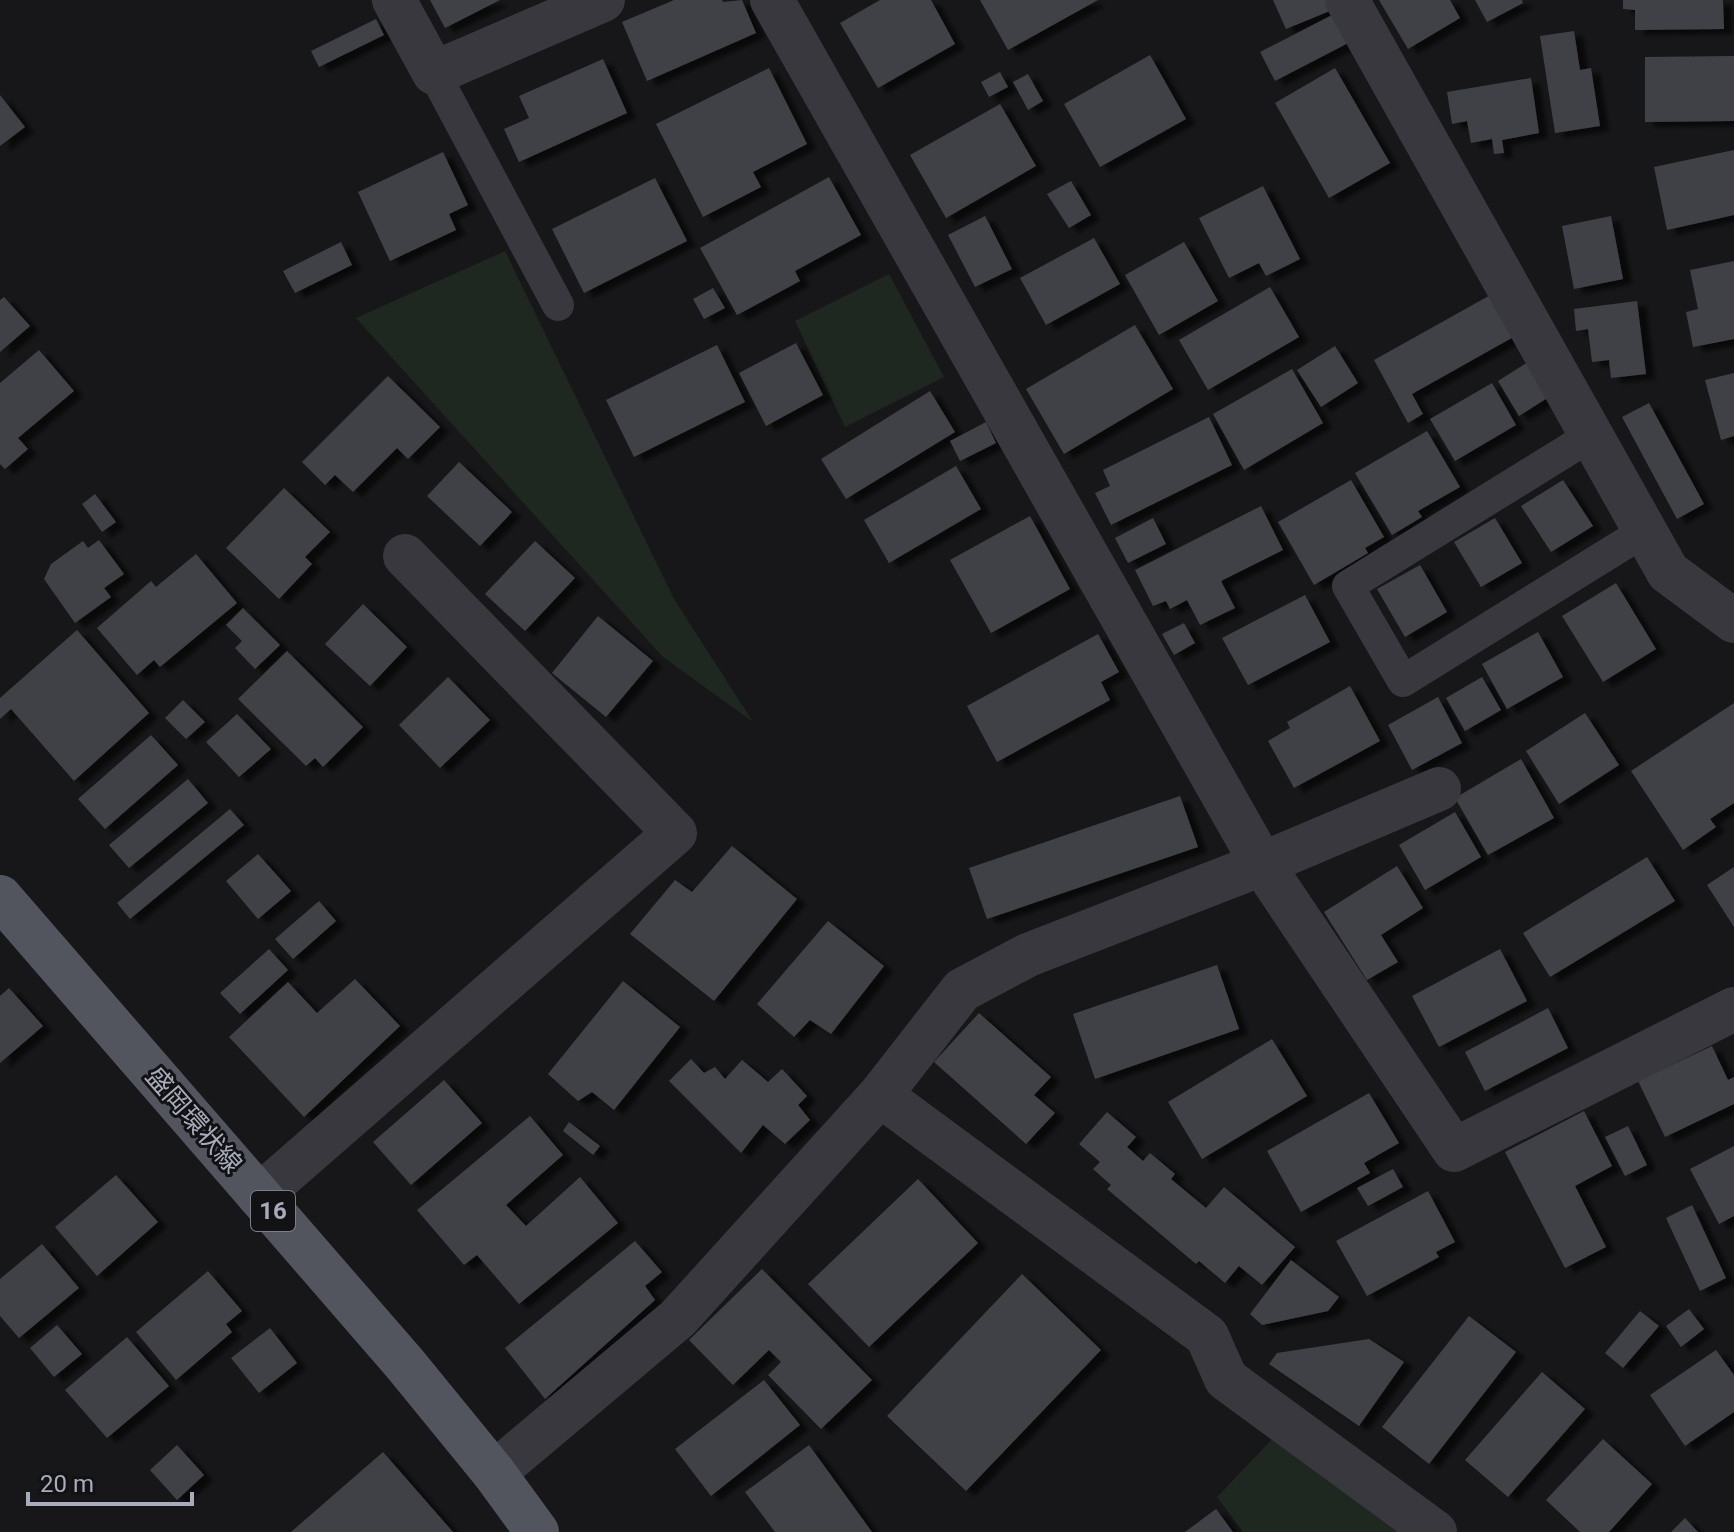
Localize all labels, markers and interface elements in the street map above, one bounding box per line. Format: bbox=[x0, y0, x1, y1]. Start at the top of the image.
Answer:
street label: 盛岡環状線 bbox=[140, 1061, 248, 1179]
road number: 16 bbox=[251, 1191, 295, 1231]
scale bar bbox=[28, 1456, 192, 1506]
text: 20 m bbox=[40, 1470, 94, 1498]

